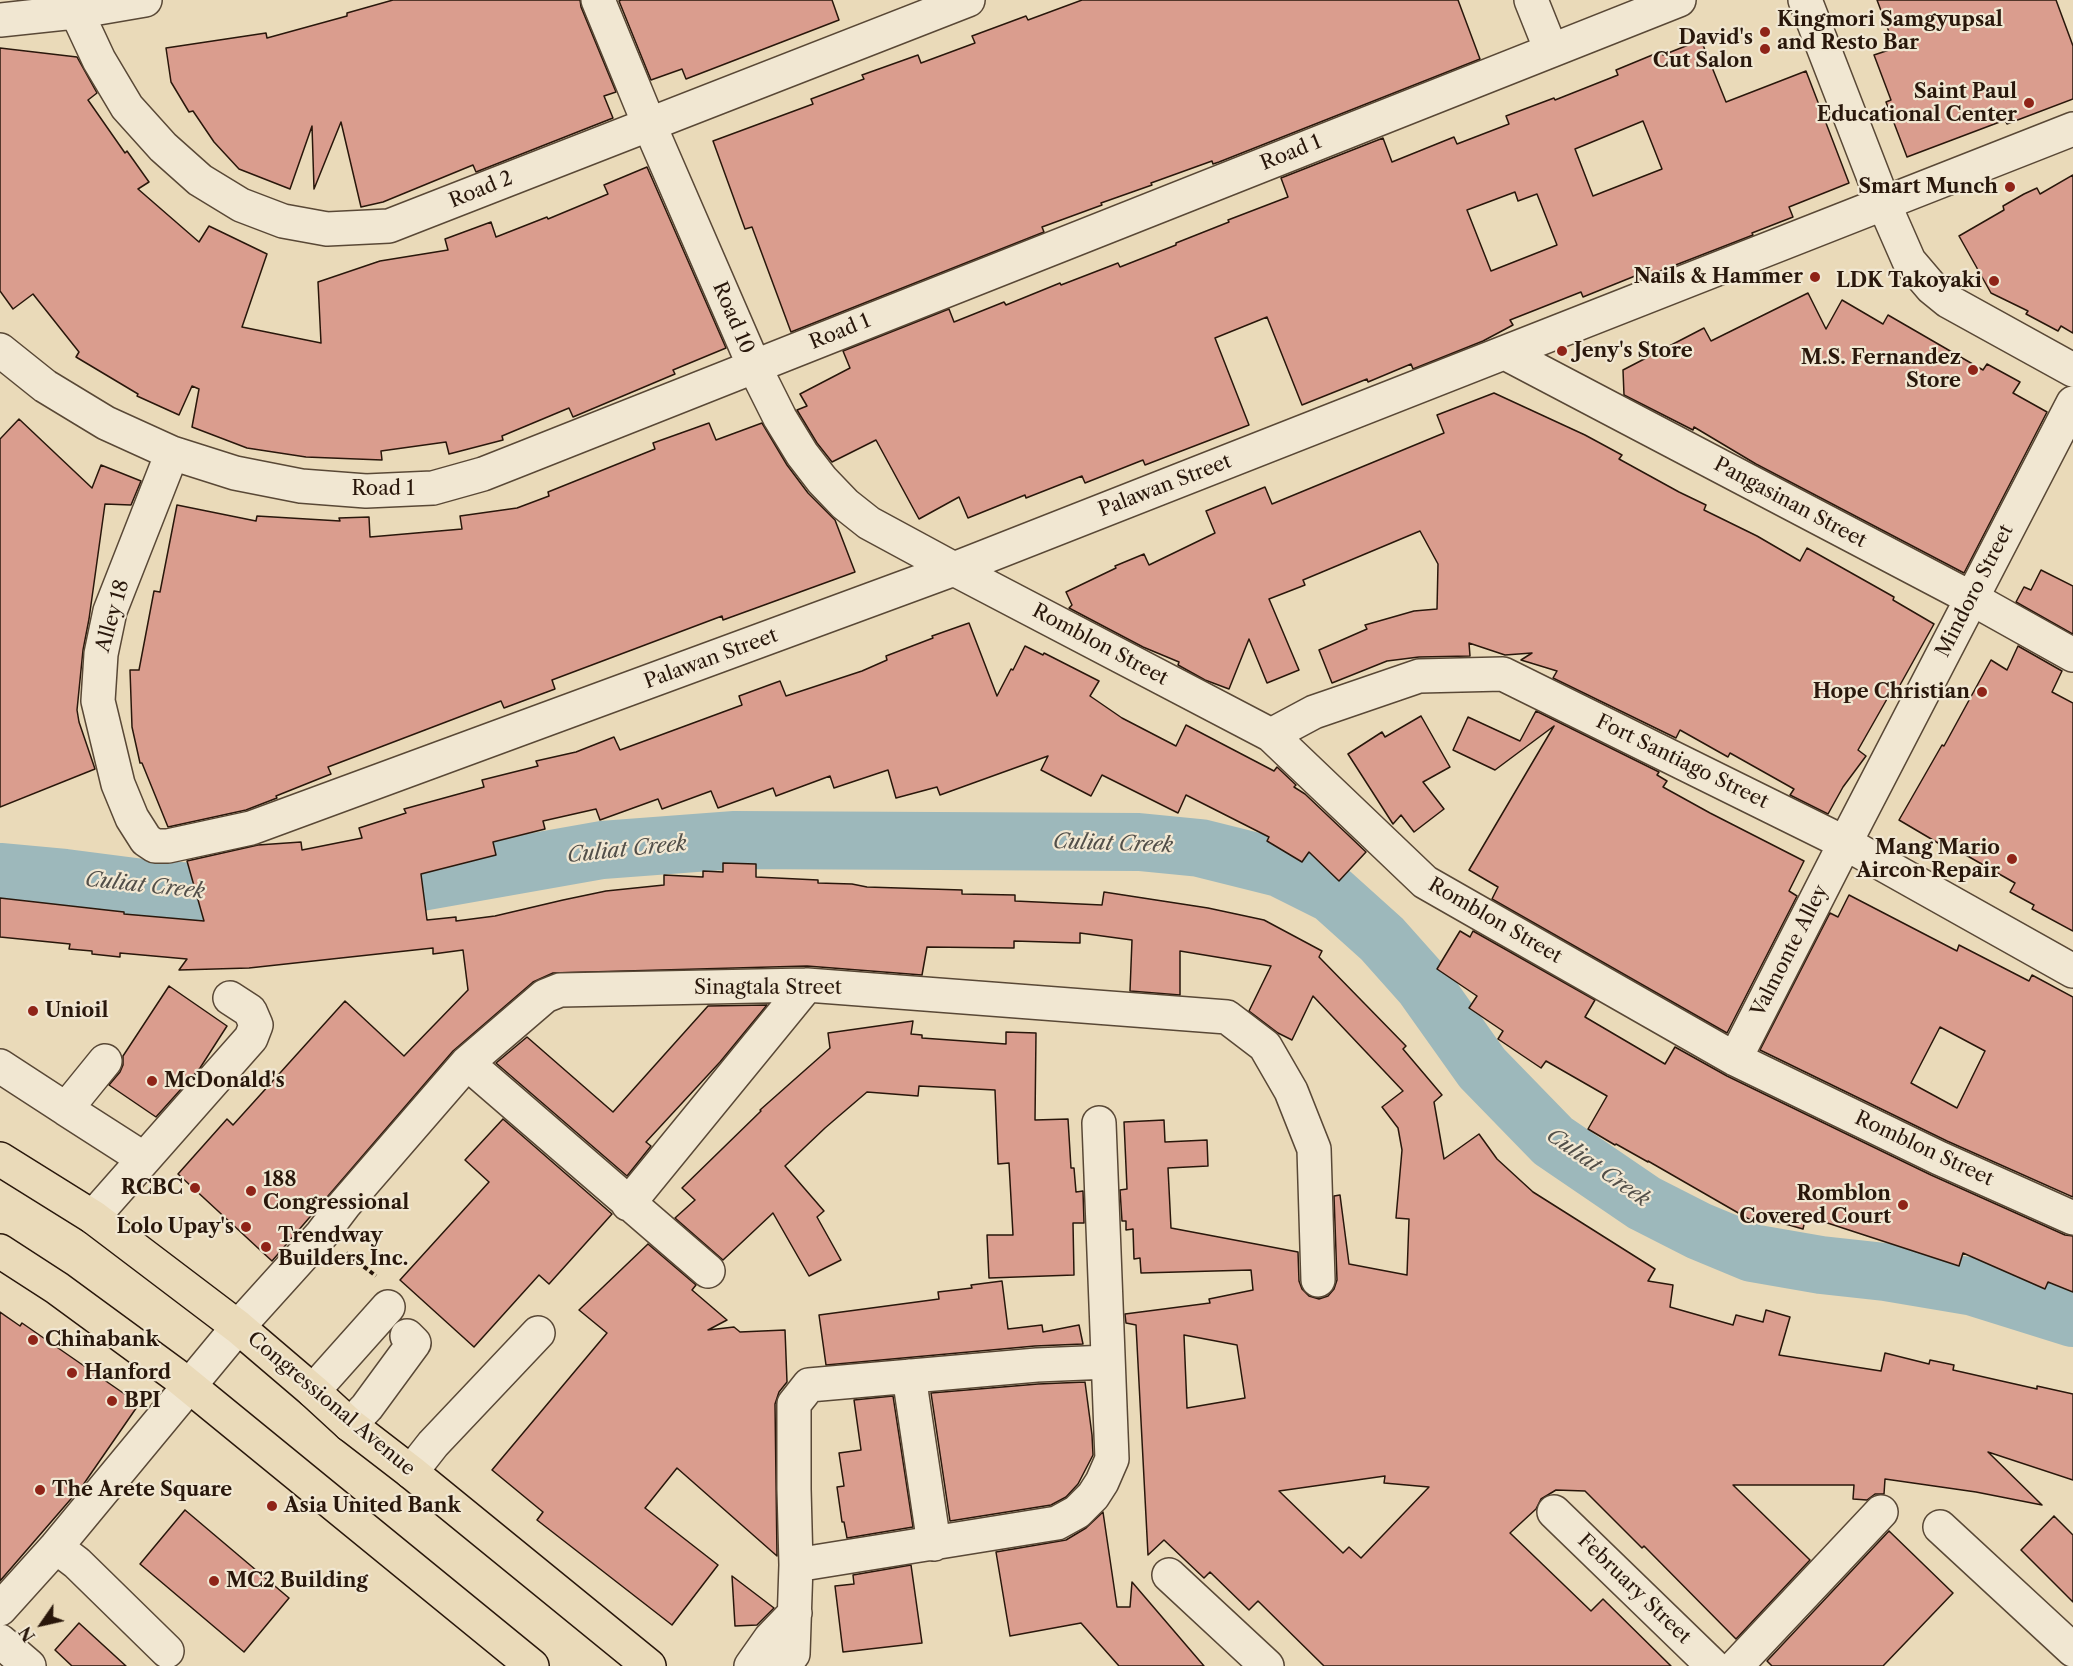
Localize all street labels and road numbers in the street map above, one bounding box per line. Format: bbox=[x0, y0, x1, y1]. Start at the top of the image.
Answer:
street label: Road 1 bbox=[1257, 130, 1325, 176]
street label: Road 2 bbox=[446, 166, 516, 214]
street label: Road 10 bbox=[707, 278, 759, 358]
street label: Road 1 bbox=[806, 309, 874, 355]
street label: Palawan Street bbox=[1095, 450, 1235, 522]
street label: Pangasinan Street bbox=[1710, 453, 1870, 553]
street label: Road 1 bbox=[351, 477, 415, 501]
street label: Mindoro Street bbox=[1931, 521, 2019, 661]
street label: Alley 18 bbox=[91, 577, 135, 655]
street label: Romblon Street bbox=[1028, 599, 1172, 691]
street label: Palawan Street bbox=[641, 624, 781, 694]
street label: Fort Santiago Street bbox=[1592, 710, 1772, 814]
street label: Romblon Street bbox=[1424, 873, 1566, 969]
street label: Valmonte Alley bbox=[1746, 881, 1834, 1021]
street label: Sinagtala Street bbox=[694, 976, 842, 1000]
street label: Romblon Street bbox=[1851, 1106, 1997, 1192]
street label: Congressional Avenue bbox=[242, 1327, 420, 1481]
street label: February Street bbox=[1572, 1529, 1696, 1649]

